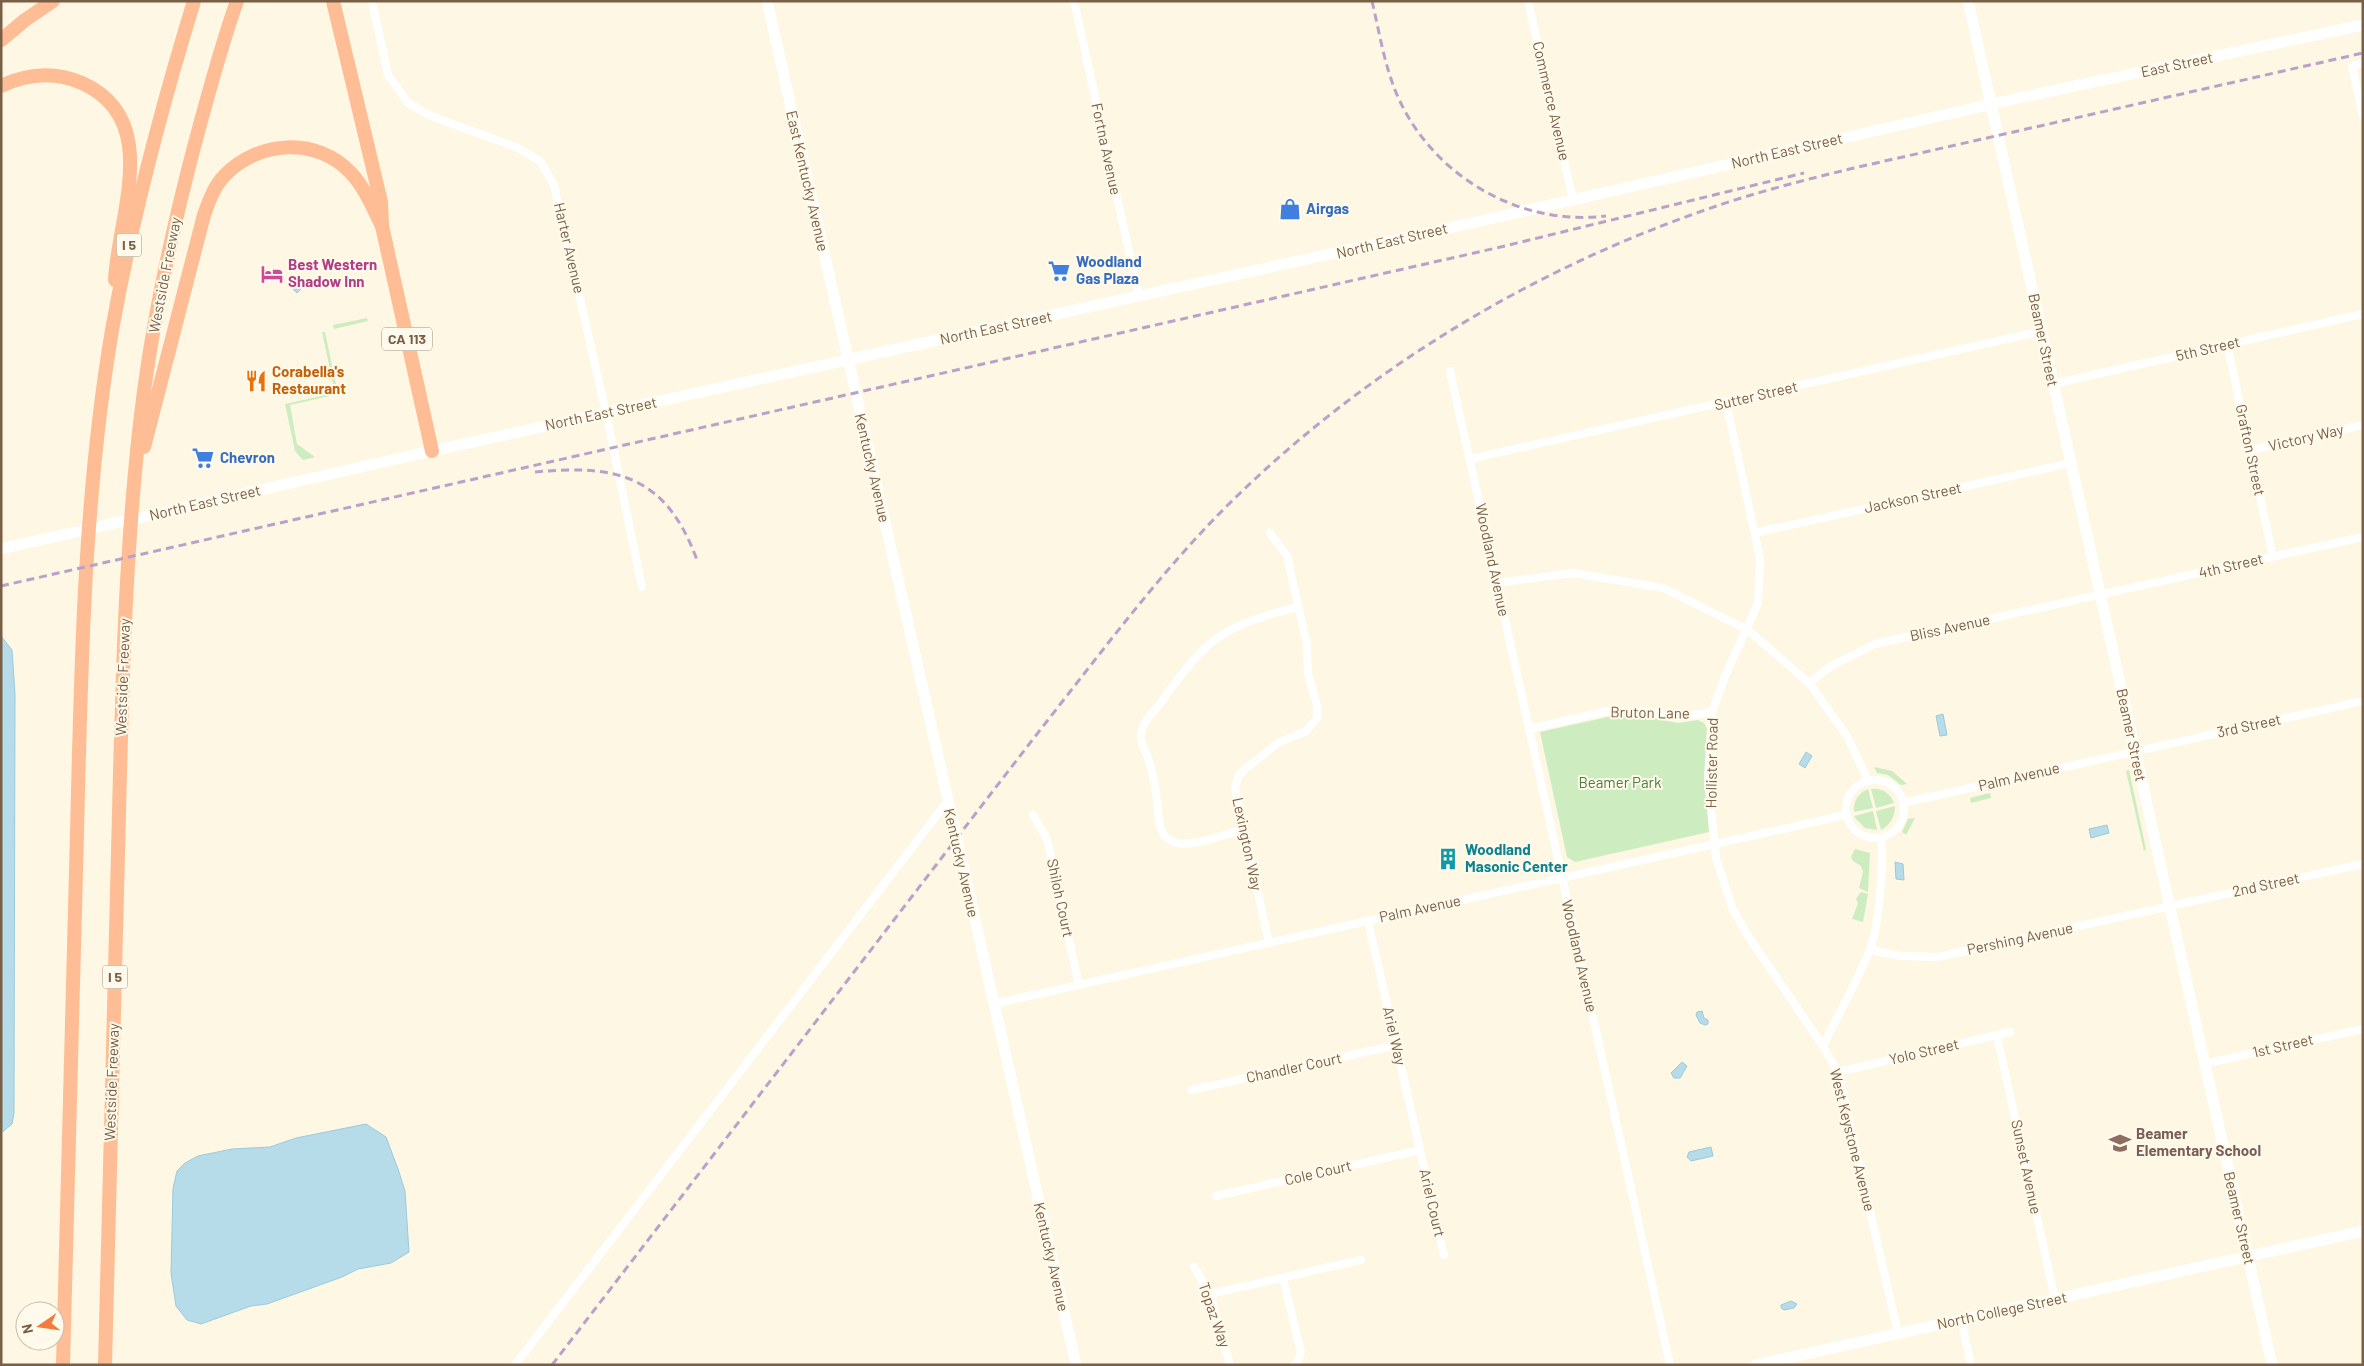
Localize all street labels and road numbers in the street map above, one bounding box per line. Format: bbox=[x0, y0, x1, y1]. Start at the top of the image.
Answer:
street label: Commerce Avenue bbox=[1530, 39, 1574, 162]
street label: East Street bbox=[2139, 48, 2215, 80]
street label: Fortna Avenue bbox=[1088, 101, 1126, 196]
street label: East Kentucky Avenue bbox=[783, 109, 833, 253]
street label: North East Street bbox=[1729, 128, 1844, 172]
street label: Harter Avenue bbox=[551, 201, 589, 295]
street label: Westside Freeway bbox=[144, 215, 184, 334]
street label: North East Street bbox=[1334, 218, 1449, 262]
road number: I 5 bbox=[116, 234, 142, 256]
street label: Beamer Street bbox=[2025, 292, 2063, 388]
street label: North East Street bbox=[938, 306, 1053, 348]
road number: CA 113 bbox=[382, 328, 432, 350]
street label: 5th Street bbox=[2174, 332, 2242, 364]
street label: Sutter Street bbox=[1712, 377, 1799, 413]
street label: North East Street bbox=[543, 392, 658, 434]
street label: Grafton Street bbox=[2233, 402, 2269, 497]
street label: Kentucky Avenue bbox=[852, 411, 894, 524]
street label: Victory Way bbox=[2266, 420, 2345, 454]
street label: Jackson Street bbox=[1862, 478, 1963, 516]
street label: North East Street bbox=[147, 480, 262, 524]
street label: Woodland Avenue bbox=[1472, 502, 1514, 618]
street label: 4th Street bbox=[2197, 549, 2265, 581]
street label: Bliss Avenue bbox=[1908, 610, 1992, 644]
street label: Westside Freeway bbox=[111, 618, 133, 736]
street label: Beamer Street bbox=[2113, 687, 2151, 783]
street label: Bruton Lane bbox=[1610, 702, 1690, 722]
street label: 3rd Street bbox=[2215, 709, 2283, 741]
street label: Hollister Road bbox=[1701, 717, 1721, 809]
street label: Palm Avenue bbox=[1976, 758, 2061, 794]
street label: Lexington Way bbox=[1229, 796, 1267, 892]
street label: Kentucky Avenue bbox=[941, 806, 983, 919]
street label: Shiloh Court bbox=[1044, 857, 1078, 939]
street label: 2nd Street bbox=[2231, 868, 2301, 900]
street label: Palm Avenue bbox=[1377, 891, 1462, 925]
street label: Woodland Avenue bbox=[1558, 898, 1602, 1014]
street label: Pershing Avenue bbox=[1965, 918, 2074, 958]
road number: I 5 bbox=[102, 966, 128, 989]
street label: Ariel Way bbox=[1379, 1005, 1410, 1067]
street label: Westside Freeway bbox=[100, 1023, 122, 1141]
street label: 1st Street bbox=[2251, 1029, 2315, 1061]
street label: Yolo Street bbox=[1887, 1034, 1961, 1068]
street label: Chandler Court bbox=[1244, 1048, 1343, 1086]
street label: West Keystone Avenue bbox=[1827, 1067, 1879, 1213]
street label: Sunset Avenue bbox=[2008, 1118, 2046, 1216]
street label: Cole Court bbox=[1283, 1156, 1353, 1188]
street label: Ariel Court bbox=[1416, 1167, 1450, 1239]
street label: Beamer Street bbox=[2221, 1170, 2259, 1266]
street label: Kentucky Avenue bbox=[1031, 1200, 1073, 1313]
street label: Topaz Way bbox=[1195, 1279, 1235, 1350]
street label: North College Street bbox=[1935, 1287, 2069, 1333]

